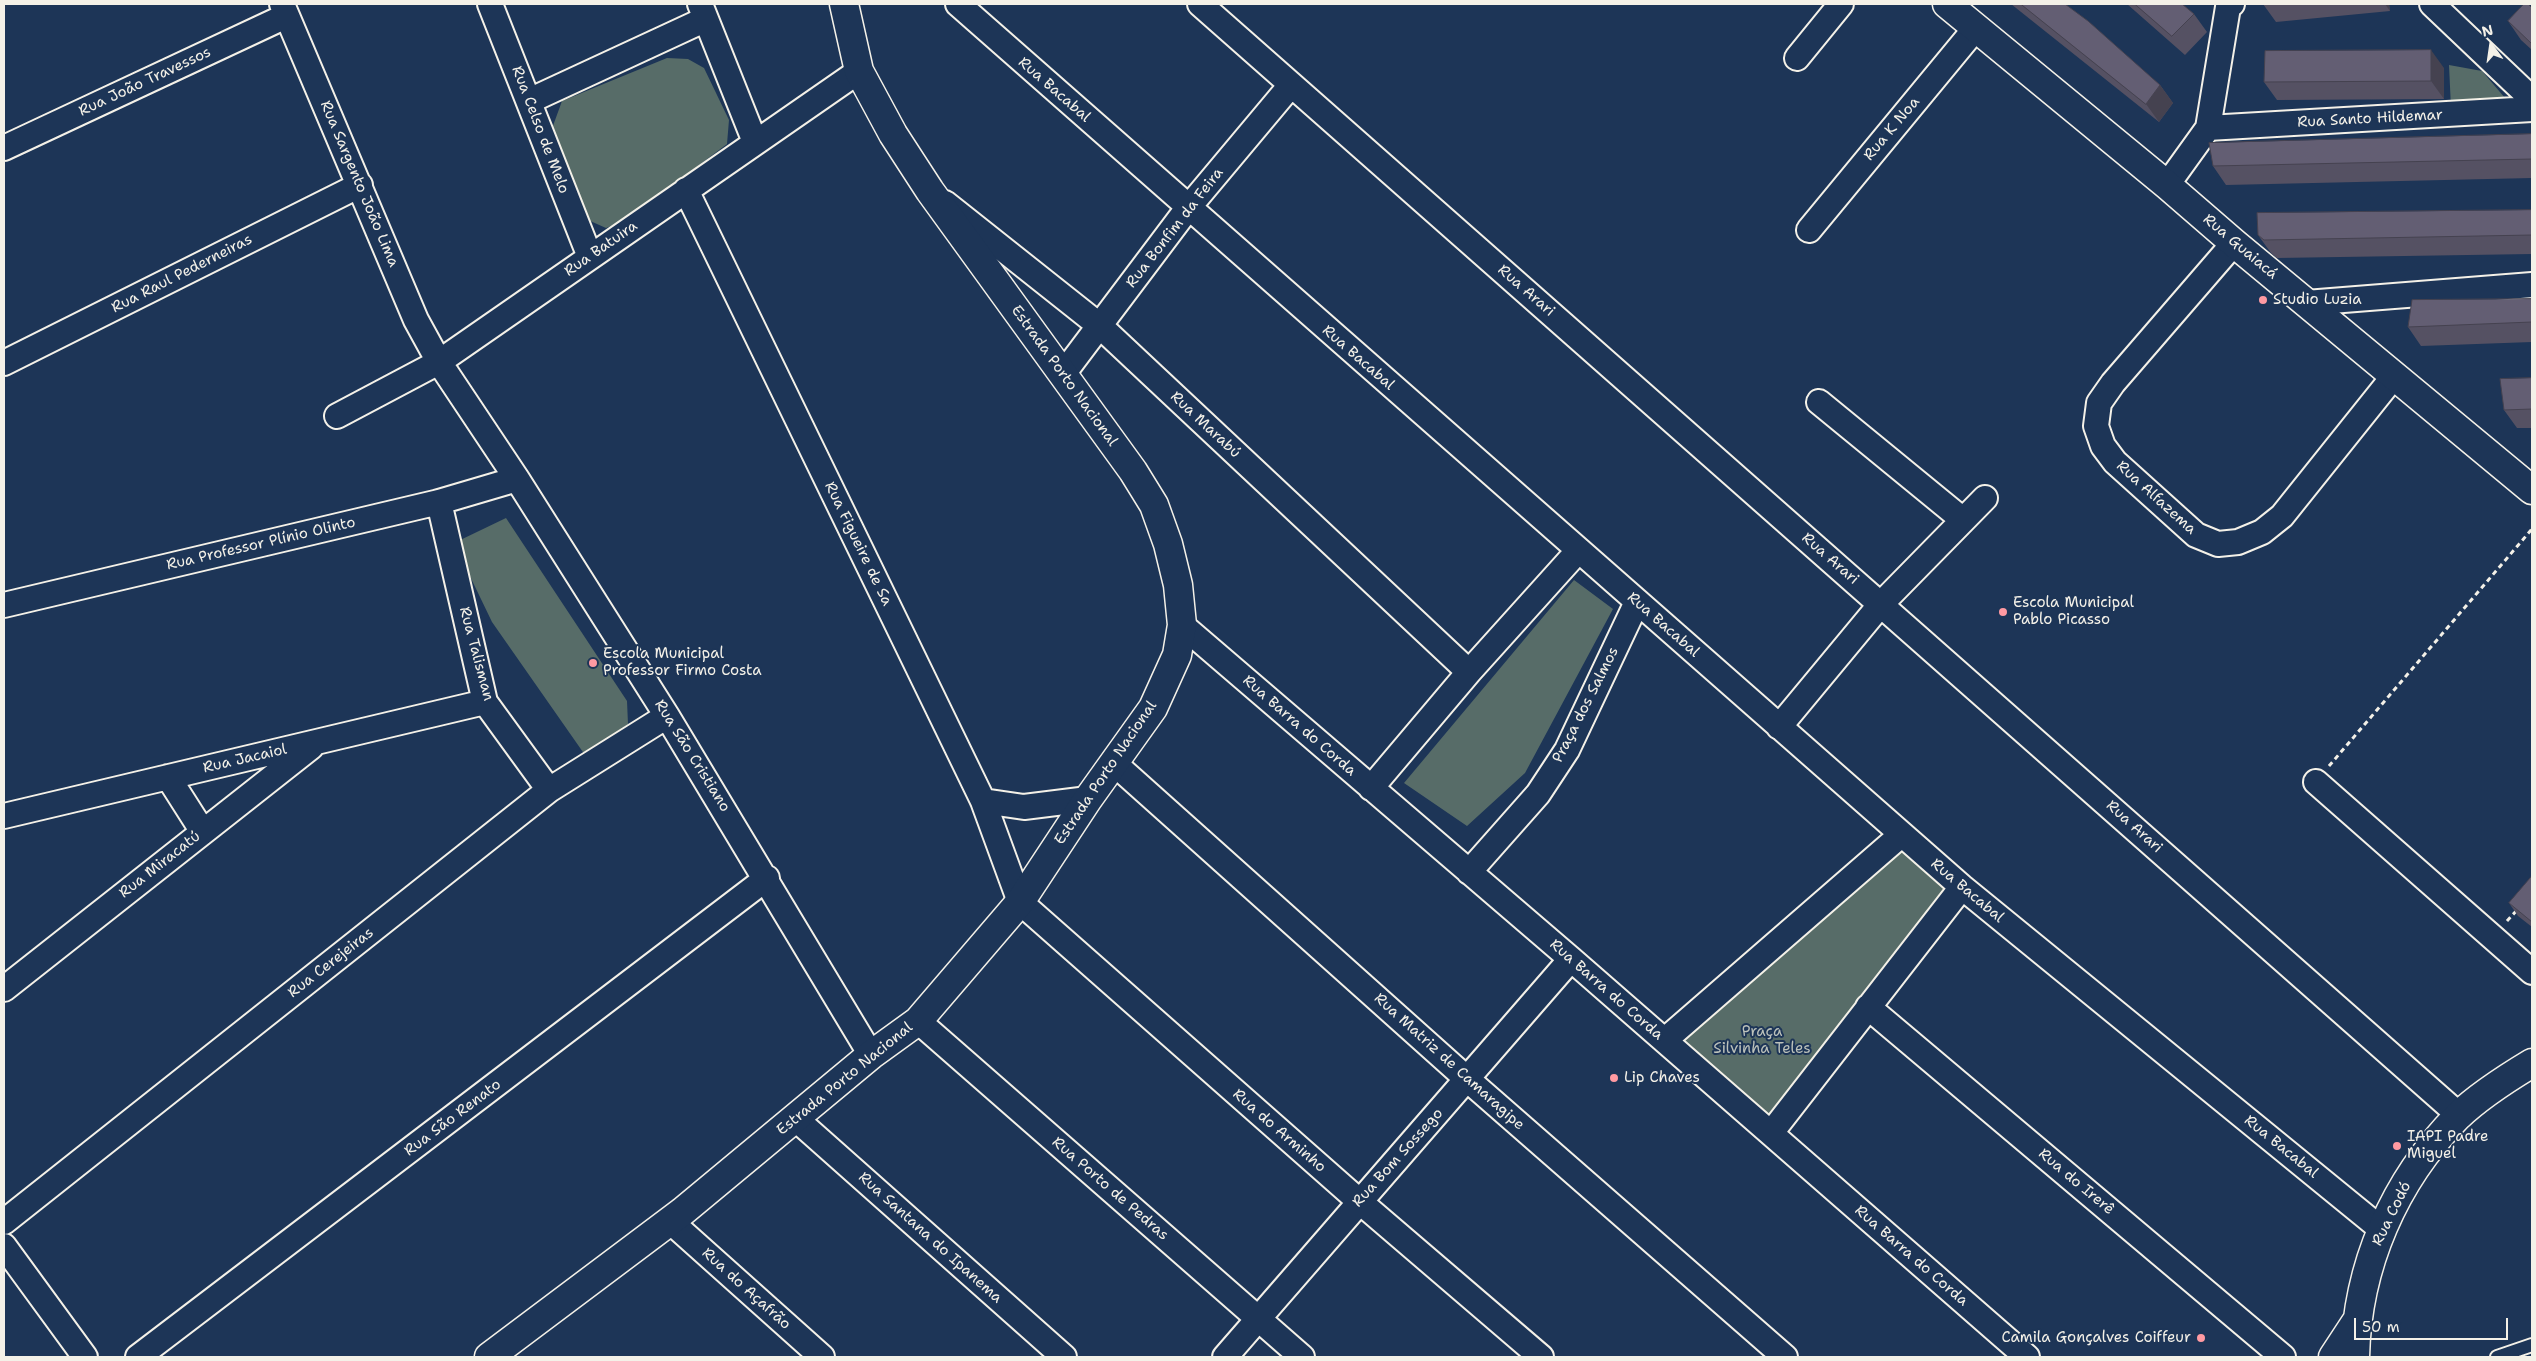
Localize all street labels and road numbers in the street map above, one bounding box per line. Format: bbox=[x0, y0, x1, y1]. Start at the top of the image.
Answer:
street label: Rua João Travessos bbox=[76, 43, 214, 121]
street label: Rua Bacabal bbox=[1014, 54, 1094, 126]
street label: Rua Celso de Melo bbox=[507, 64, 573, 196]
street label: Rua K Noa bbox=[1860, 94, 1924, 164]
street label: Rua Sargento João Lima bbox=[316, 98, 402, 270]
street label: Rua Santo Hildemar bbox=[2297, 106, 2443, 132]
street label: Rua Bonfim da Feira bbox=[1123, 164, 1227, 292]
street label: Rua Guaiacá bbox=[2199, 211, 2281, 283]
street label: Rua Batuira bbox=[561, 217, 641, 281]
street label: Rua Raul Pederneiras bbox=[109, 231, 255, 317]
street label: Rua Arari bbox=[1494, 261, 1558, 321]
street label: Estrada Porto Nacional bbox=[1007, 302, 1121, 450]
street label: Rua Bacabal bbox=[1318, 322, 1398, 394]
street label: Rua Marabú bbox=[1166, 388, 1244, 462]
street label: Rua Alfazema bbox=[2112, 457, 2200, 539]
street label: Rua Figueire de Sa bbox=[820, 479, 896, 609]
street label: Rua Professor Plínio Olinto bbox=[165, 513, 357, 575]
street label: Rua Arari bbox=[1798, 529, 1862, 589]
street label: Rua Bacabal bbox=[1623, 589, 1703, 661]
street label: Rua Talisman bbox=[455, 605, 497, 703]
street label: Praça dos Salmos bbox=[1549, 644, 1623, 766]
street label: Rua Barra do Corda bbox=[1239, 672, 1359, 780]
street label: Rua São Cristiano bbox=[650, 697, 734, 815]
street label: Estrada Porto Nacional bbox=[1051, 698, 1161, 848]
street label: Rua Jacaiol bbox=[201, 741, 289, 777]
street label: Rua Arari bbox=[2102, 797, 2166, 857]
street label: Rua Miracatú bbox=[116, 828, 204, 902]
street label: Rua Bacabal bbox=[1927, 855, 2007, 927]
street label: Rua Cerejeiras bbox=[285, 924, 377, 1002]
street label: Rua Barra do Corda bbox=[1546, 936, 1666, 1044]
street label: Rua Matriz de Camaragipe bbox=[1370, 990, 1528, 1134]
street label: Estrada Porto Nacional bbox=[773, 1019, 917, 1139]
street label: Rua São Renato bbox=[401, 1076, 505, 1160]
street label: Rua do Arminho bbox=[1229, 1086, 1329, 1176]
street label: Rua Bom Sossego bbox=[1349, 1105, 1447, 1211]
street label: Rua Bacabal bbox=[2240, 1112, 2322, 1182]
street label: Rua Porto de Pedras bbox=[1048, 1133, 1172, 1245]
street label: Rua do Irerê bbox=[2034, 1145, 2118, 1219]
street label: Rua Santana do Ipanema bbox=[854, 1169, 1006, 1307]
street label: Rua Codó bbox=[2369, 1179, 2415, 1249]
street label: Rua Barra do Corda bbox=[1851, 1202, 1971, 1310]
street label: Rua do Açafrão bbox=[698, 1244, 794, 1334]

